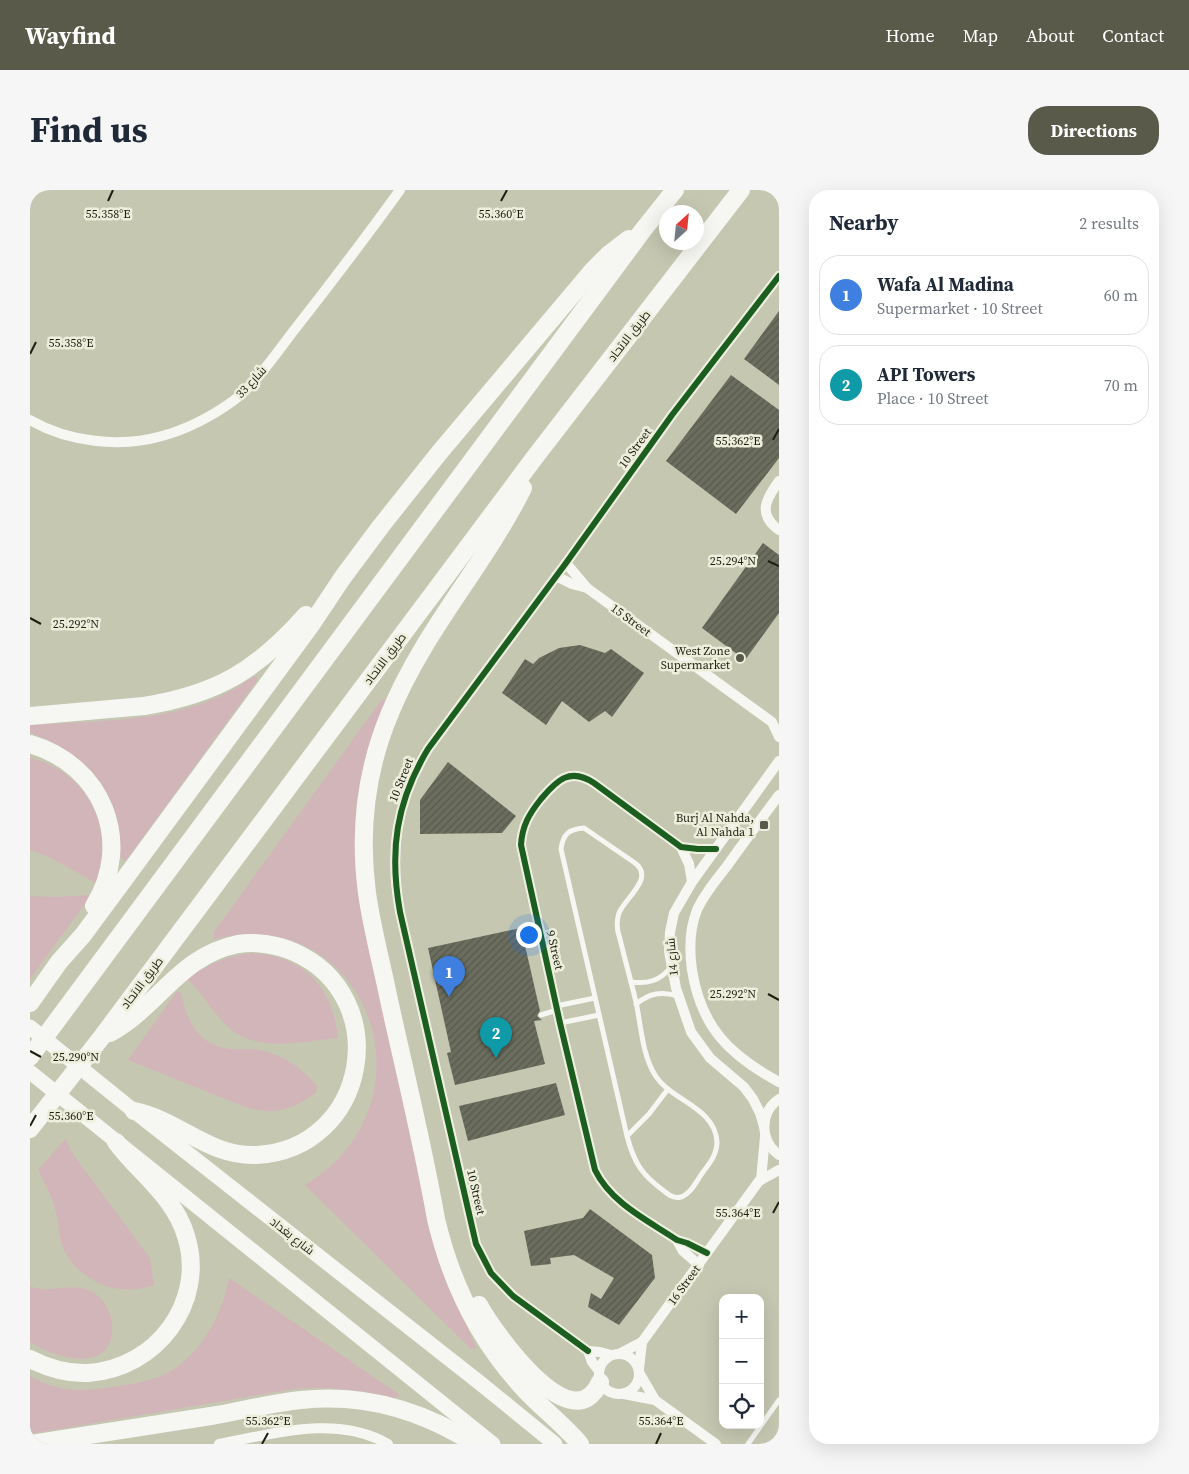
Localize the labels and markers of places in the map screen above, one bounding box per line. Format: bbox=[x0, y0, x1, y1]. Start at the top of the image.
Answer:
place label: West Zone Supermarket bbox=[661, 643, 730, 673]
marker: West Zone Supermarket bbox=[734, 652, 746, 664]
place label: Burj Al Nahda, Al Nahda 1 bbox=[676, 810, 754, 840]
marker: Burj Al Nahda, Al Nahda 1 bbox=[758, 819, 770, 831]
pin: 1 bbox=[433, 956, 465, 997]
pin: 2 bbox=[480, 1017, 512, 1058]

